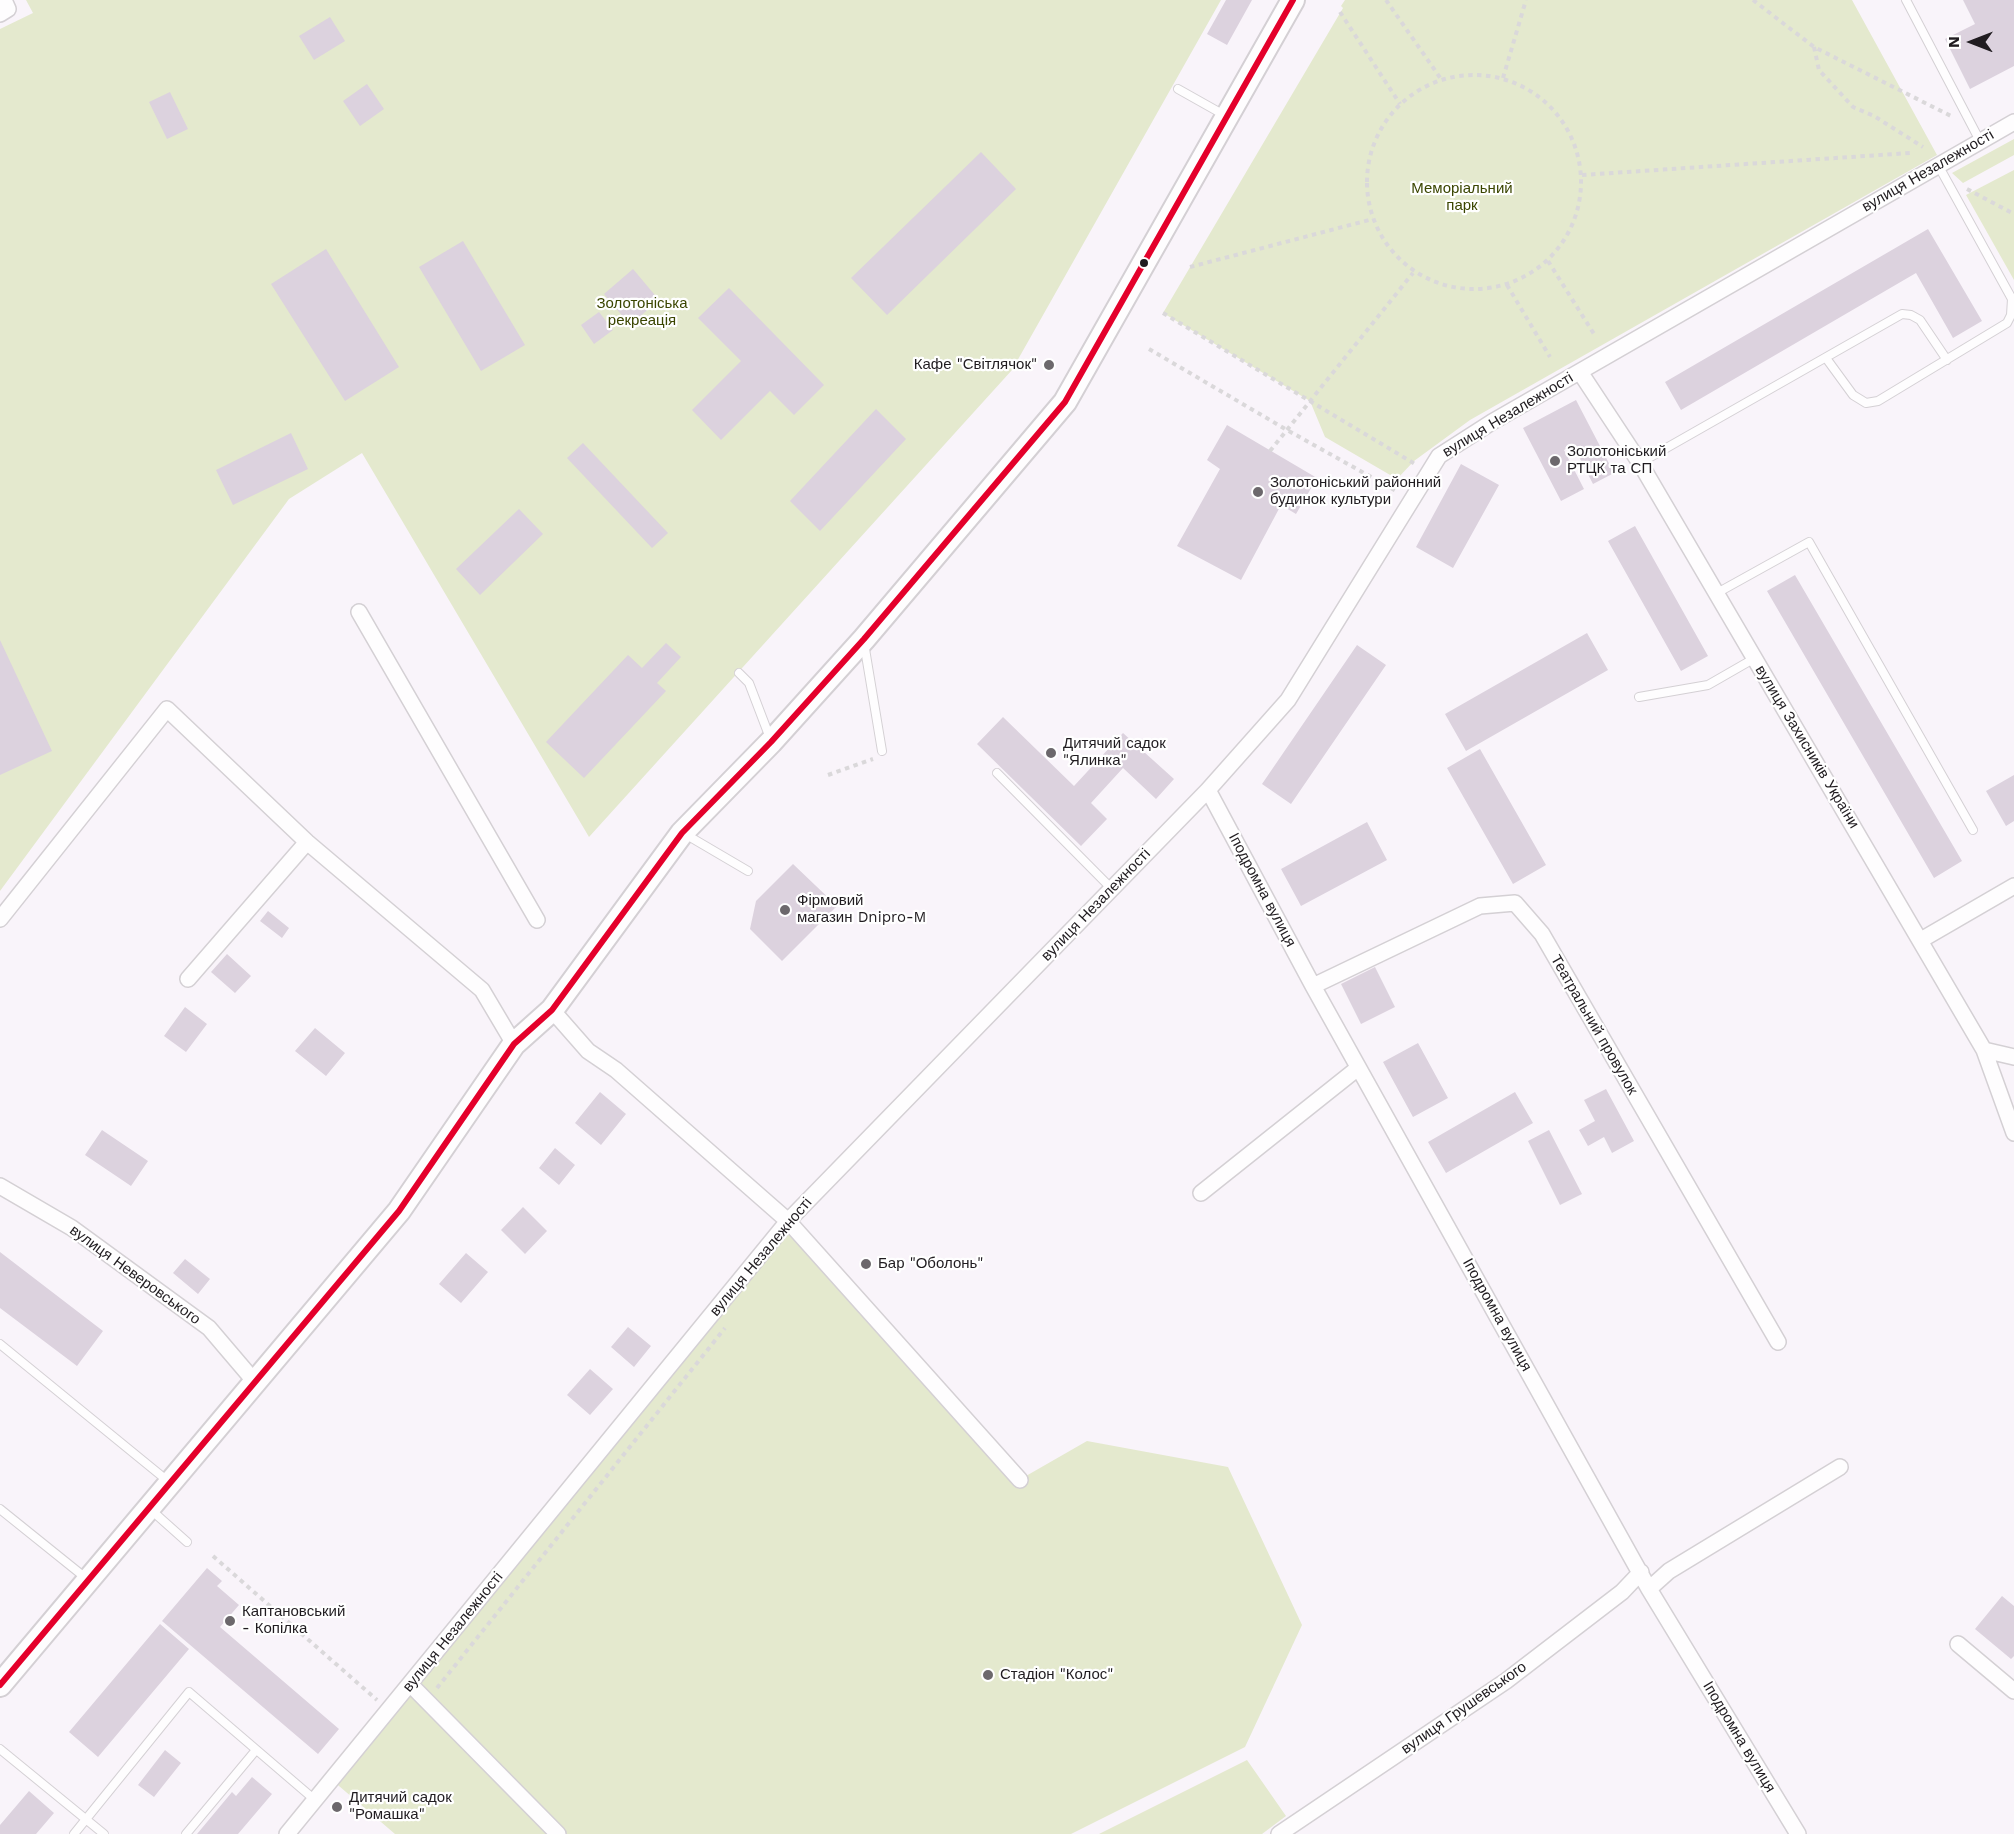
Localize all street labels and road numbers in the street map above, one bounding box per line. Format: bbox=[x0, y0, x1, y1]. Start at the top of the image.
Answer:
street label: вулиця Незалежності bbox=[1859, 126, 1997, 216]
street label: вулиця Незалежності bbox=[1439, 369, 1577, 461]
street label: вулиця Захисників України bbox=[1751, 662, 1863, 832]
street label: Іподромна вулиця bbox=[1224, 830, 1300, 950]
street label: вулиця Незалежності bbox=[1038, 845, 1154, 965]
street label: Театральний провулок bbox=[1547, 952, 1641, 1098]
street label: вулиця Незалежності bbox=[706, 1194, 816, 1320]
street label: вулиця Неверовського bbox=[66, 1221, 204, 1329]
street label: Іподромна вулиця bbox=[1458, 1255, 1536, 1375]
street label: вулиця Незалежності bbox=[399, 1568, 507, 1696]
street label: вулиця Грушевського bbox=[1398, 1658, 1530, 1758]
street label: Іподромна вулиця bbox=[1699, 1678, 1779, 1796]

